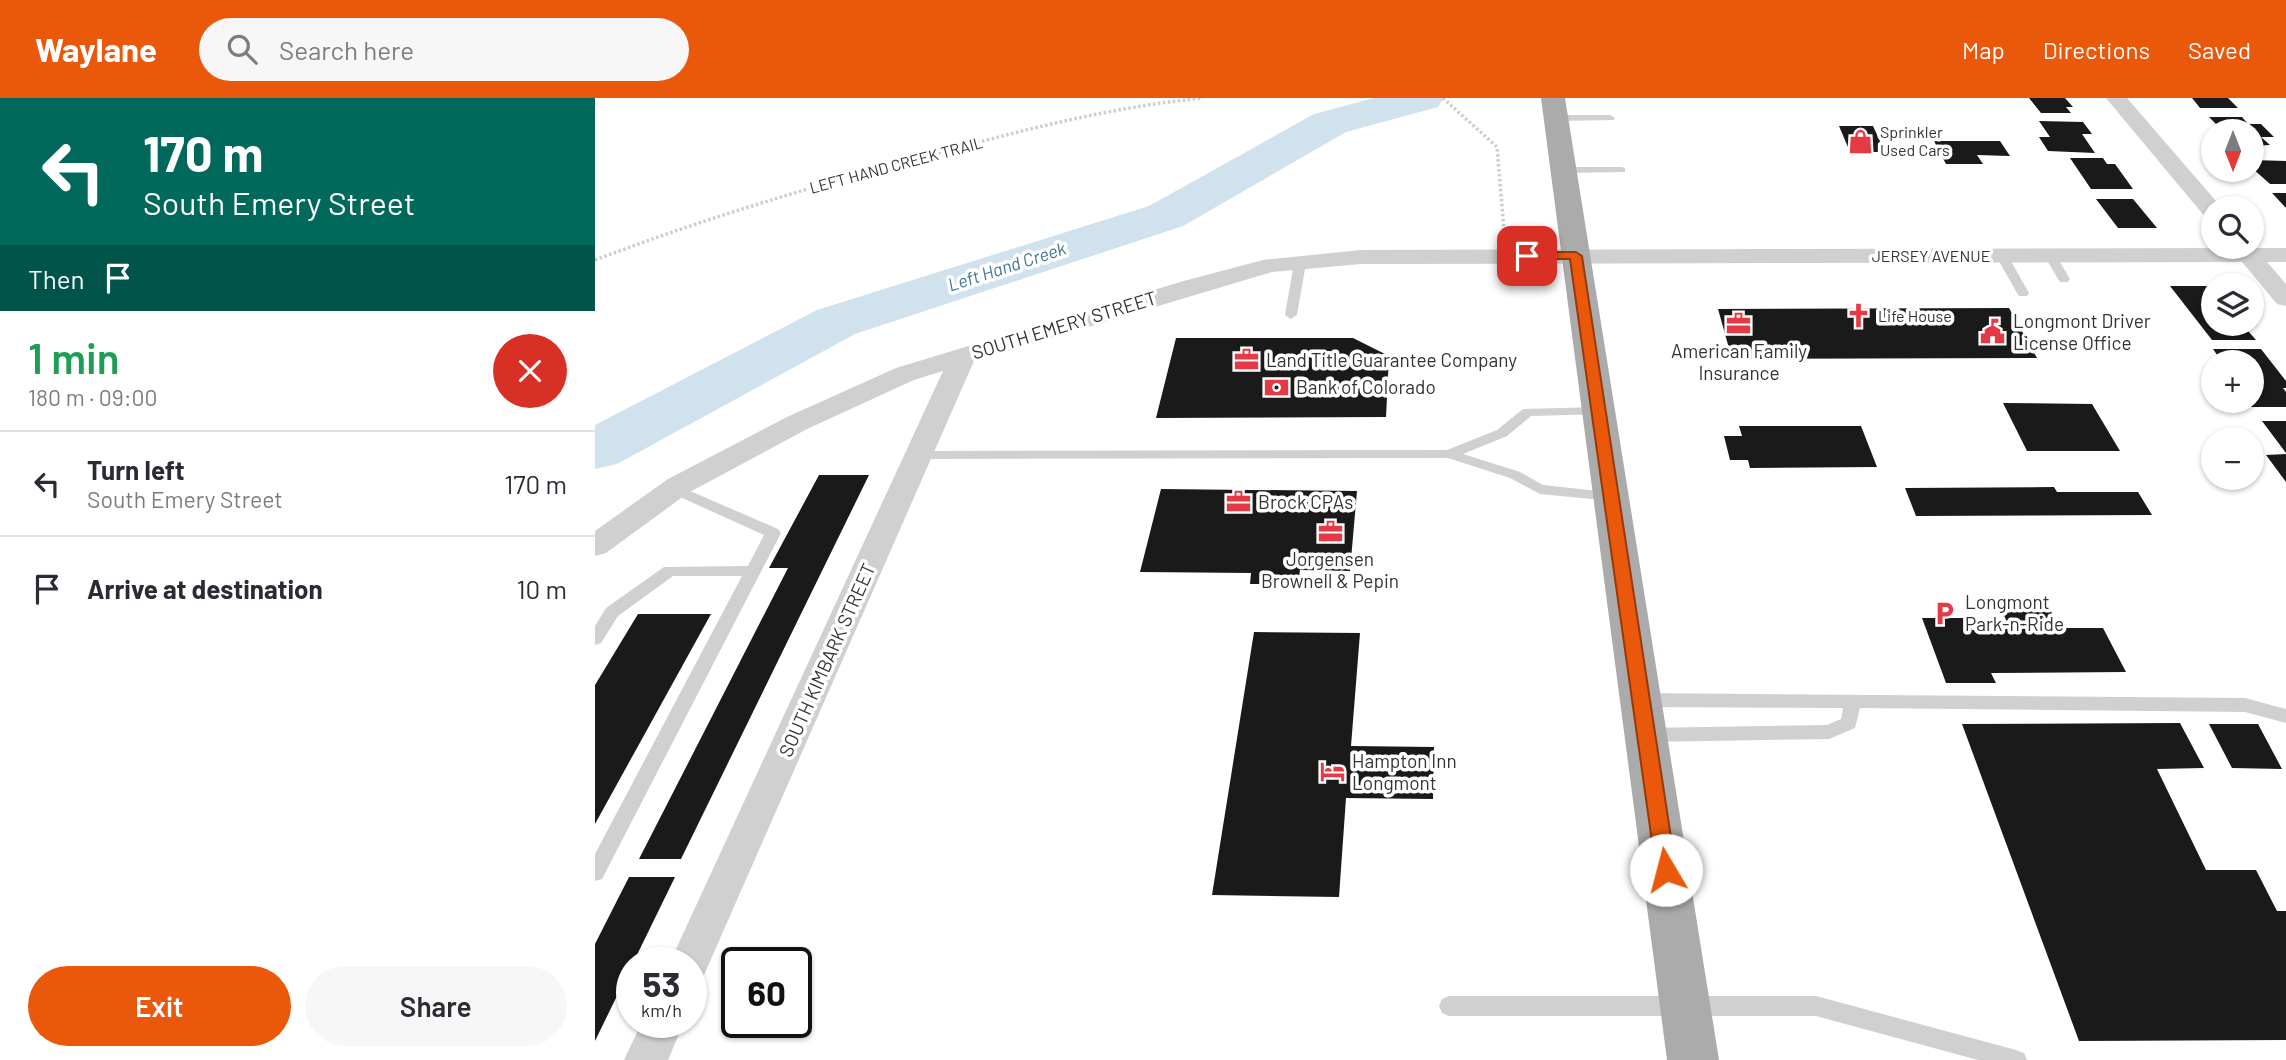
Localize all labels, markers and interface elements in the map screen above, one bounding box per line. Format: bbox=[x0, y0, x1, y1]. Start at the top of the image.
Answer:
search box bbox=[199, 18, 689, 81]
text: Waylane bbox=[35, 29, 157, 69]
icon: search bbox=[223, 30, 261, 68]
text: Search here bbox=[279, 34, 414, 65]
text: Map bbox=[1962, 35, 2005, 64]
text: Directions bbox=[2043, 35, 2150, 64]
text: Saved bbox=[2188, 35, 2251, 64]
north arrow bbox=[2201, 119, 2265, 182]
map controls bbox=[2201, 119, 2264, 490]
place label: Sprinkler Used Cars bbox=[1880, 122, 1950, 159]
text: 170 m bbox=[143, 123, 263, 182]
icon: left bbox=[28, 126, 119, 217]
shop icon: Sprinkler Used Cars bbox=[1846, 127, 1874, 155]
street label: LEFT HAND CREEK TRAIL bbox=[807, 132, 984, 197]
text: South Emery Street bbox=[143, 183, 415, 221]
button: search bbox=[2201, 196, 2264, 259]
pin bbox=[1497, 226, 1557, 286]
water label: Left Hand Creek bbox=[945, 237, 1069, 295]
icon: arrive bbox=[1508, 237, 1546, 275]
street label: JERSEY AVENUE bbox=[1872, 246, 1990, 265]
icon: arrive bbox=[99, 259, 137, 297]
text: Then bbox=[28, 263, 85, 294]
button: layers bbox=[2201, 273, 2264, 336]
street label: SOUTH EMERY STREET bbox=[969, 285, 1159, 364]
church icon: Life House bbox=[1844, 302, 1872, 330]
place label: Life House bbox=[1878, 306, 1952, 325]
office icon: American Family Insurance bbox=[1725, 309, 1753, 337]
place label: Longmont Driver License Office bbox=[2013, 309, 2151, 354]
public building icon: Longmont Driver License Office bbox=[1979, 318, 2007, 346]
text: 1 min bbox=[28, 332, 120, 382]
button: close bbox=[493, 334, 567, 408]
place label: American Family Insurance bbox=[1671, 339, 1807, 384]
office icon: Land Title Guarantee Company bbox=[1232, 346, 1260, 374]
place label: Land Title Guarantee Company bbox=[1266, 348, 1517, 371]
button: + bbox=[2201, 350, 2264, 413]
bank icon: Bank of Colorado bbox=[1262, 373, 1290, 401]
place label: Bank of Colorado bbox=[1296, 375, 1436, 398]
text: 180 m · 09:00 bbox=[28, 383, 157, 411]
button: − bbox=[2201, 427, 2264, 490]
text: Turn left bbox=[87, 454, 185, 485]
icon: left bbox=[28, 465, 66, 503]
text: 170 m bbox=[504, 468, 567, 499]
text: South Emery Street bbox=[87, 485, 283, 513]
office icon: Brock CPAs bbox=[1224, 488, 1252, 516]
place label: Brock CPAs bbox=[1258, 490, 1353, 513]
office icon: Jorgensen Brownell & Pepin bbox=[1316, 517, 1344, 545]
place label: Jorgensen Brownell & Pepin bbox=[1261, 547, 1399, 592]
street label: SOUTH KIMBARK STREET bbox=[773, 559, 880, 760]
icon: arrive bbox=[28, 570, 66, 608]
text: Arrive at destination bbox=[87, 573, 323, 604]
text: 10 m bbox=[517, 573, 567, 604]
place label: Longmont Park-n-Ride bbox=[1965, 590, 2064, 635]
parking icon: Longmont Park-n-Ride bbox=[1931, 599, 1959, 627]
place label: Hampton Inn Longmont bbox=[1352, 749, 1457, 794]
hotel icon: Hampton Inn Longmont bbox=[1318, 758, 1346, 786]
position arrow bbox=[1629, 833, 1703, 907]
speed limit sign: 60 bbox=[721, 947, 812, 1038]
text: 53 bbox=[643, 962, 680, 1004]
button: Exit bbox=[28, 966, 291, 1046]
button: Share bbox=[305, 966, 567, 1046]
text: km/h bbox=[641, 999, 682, 1021]

